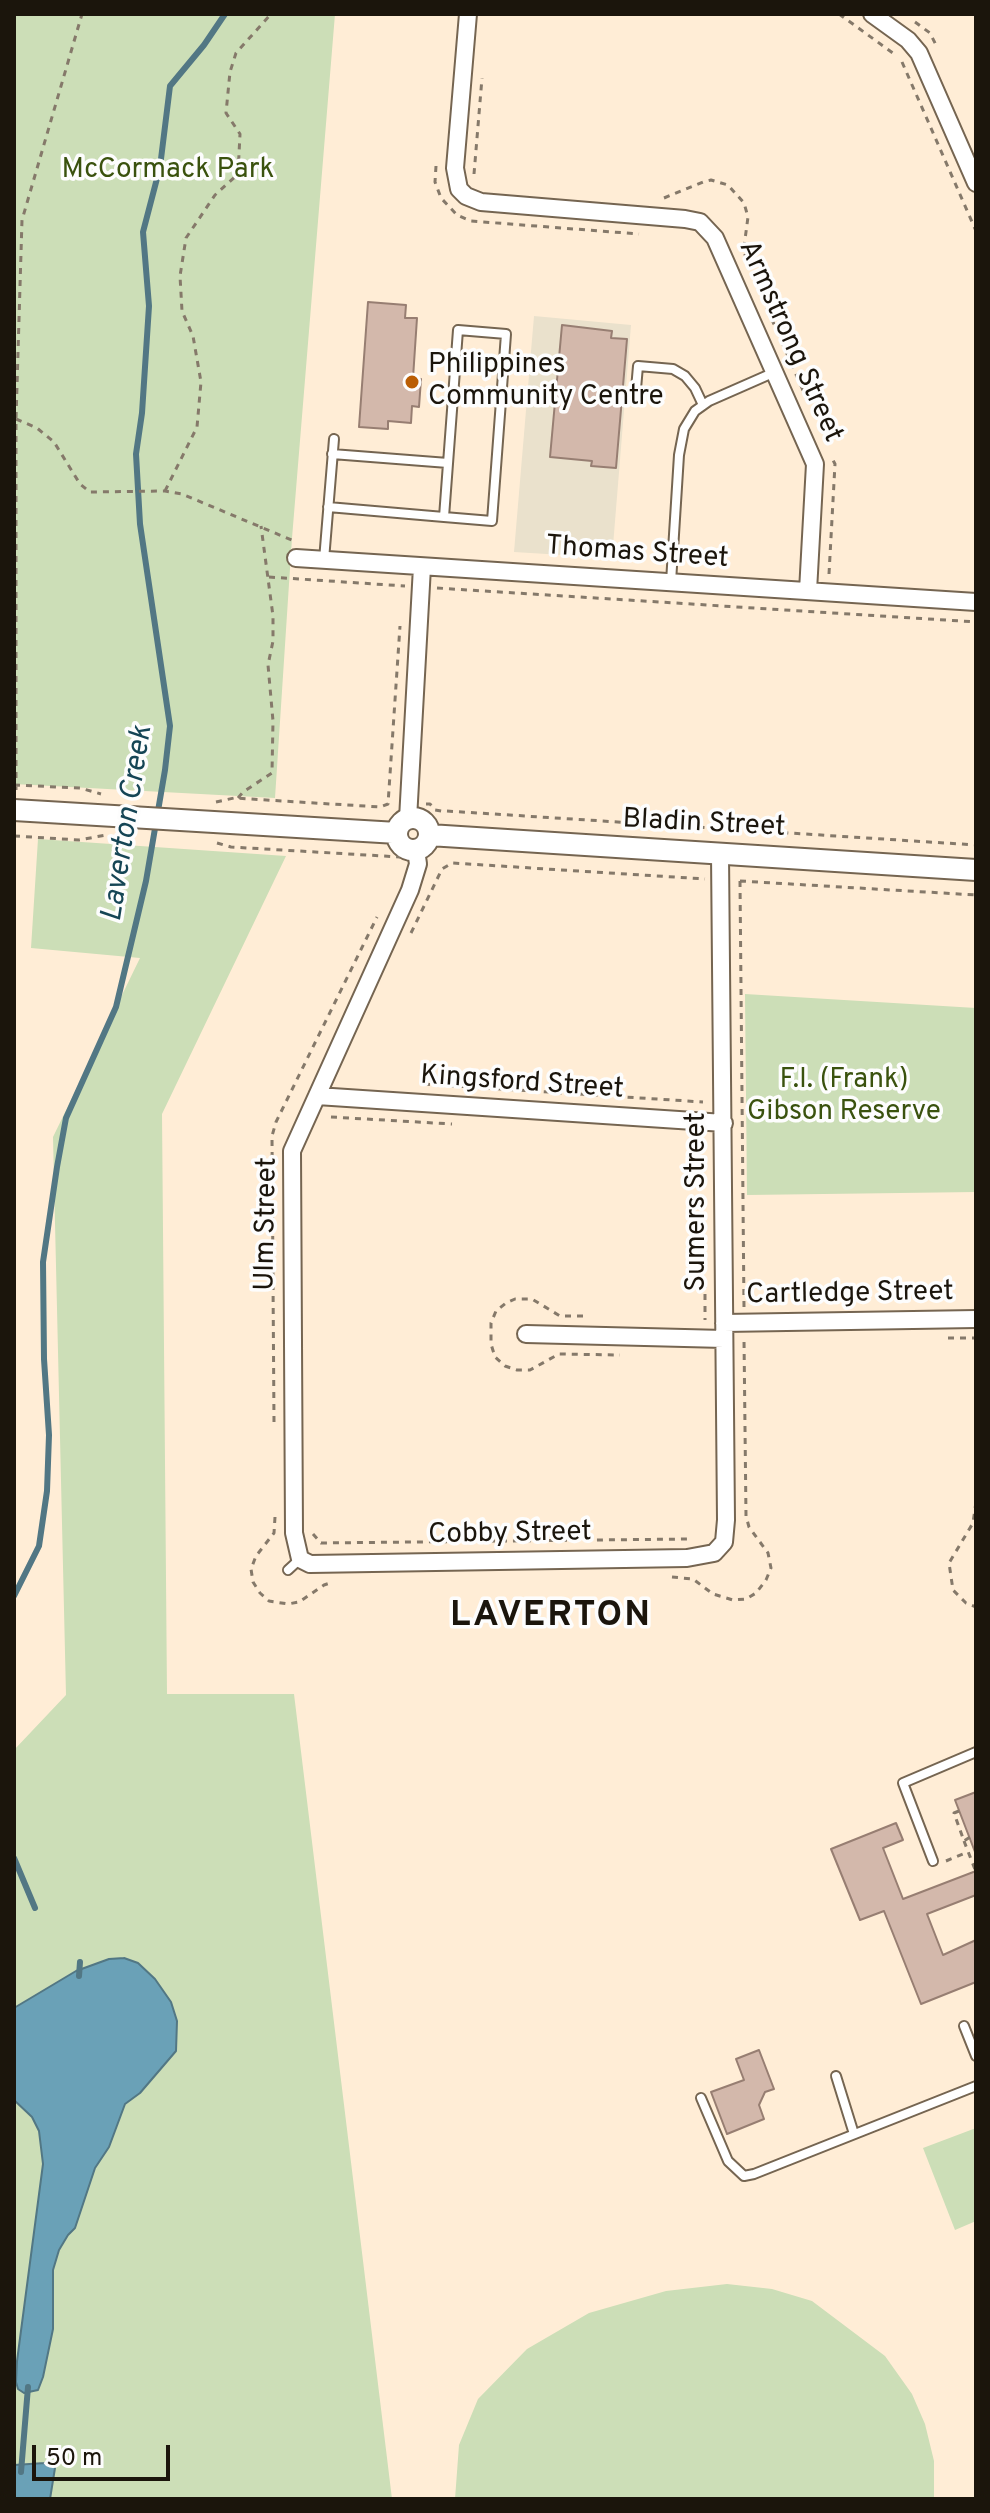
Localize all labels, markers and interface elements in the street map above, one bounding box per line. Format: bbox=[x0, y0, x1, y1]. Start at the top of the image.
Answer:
park label: McCormack Park bbox=[62, 154, 274, 188]
street label: Armstrong Street bbox=[730, 236, 848, 448]
place label: Philippines Community Centre bbox=[428, 349, 664, 415]
marker: Philippines Community Centre bbox=[403, 373, 421, 391]
street label: Thomas Street bbox=[544, 531, 730, 577]
water label: Laverton Creek bbox=[96, 724, 162, 924]
street label: Bladin Street bbox=[622, 804, 786, 846]
street label: Kingsford Street bbox=[419, 1060, 625, 1108]
park label: F.I. (Frank) Gibson Reserve bbox=[747, 1064, 941, 1130]
street label: Sumers Street bbox=[681, 1112, 715, 1292]
street label: Ulm Street bbox=[250, 1157, 286, 1291]
street label: Cartledge Street bbox=[746, 1276, 954, 1314]
street label: Cobby Street bbox=[428, 1517, 592, 1553]
district label: LAVERTON bbox=[450, 1596, 652, 1640]
scale bar bbox=[36, 2429, 174, 2479]
text: 50 m bbox=[46, 2444, 102, 2474]

